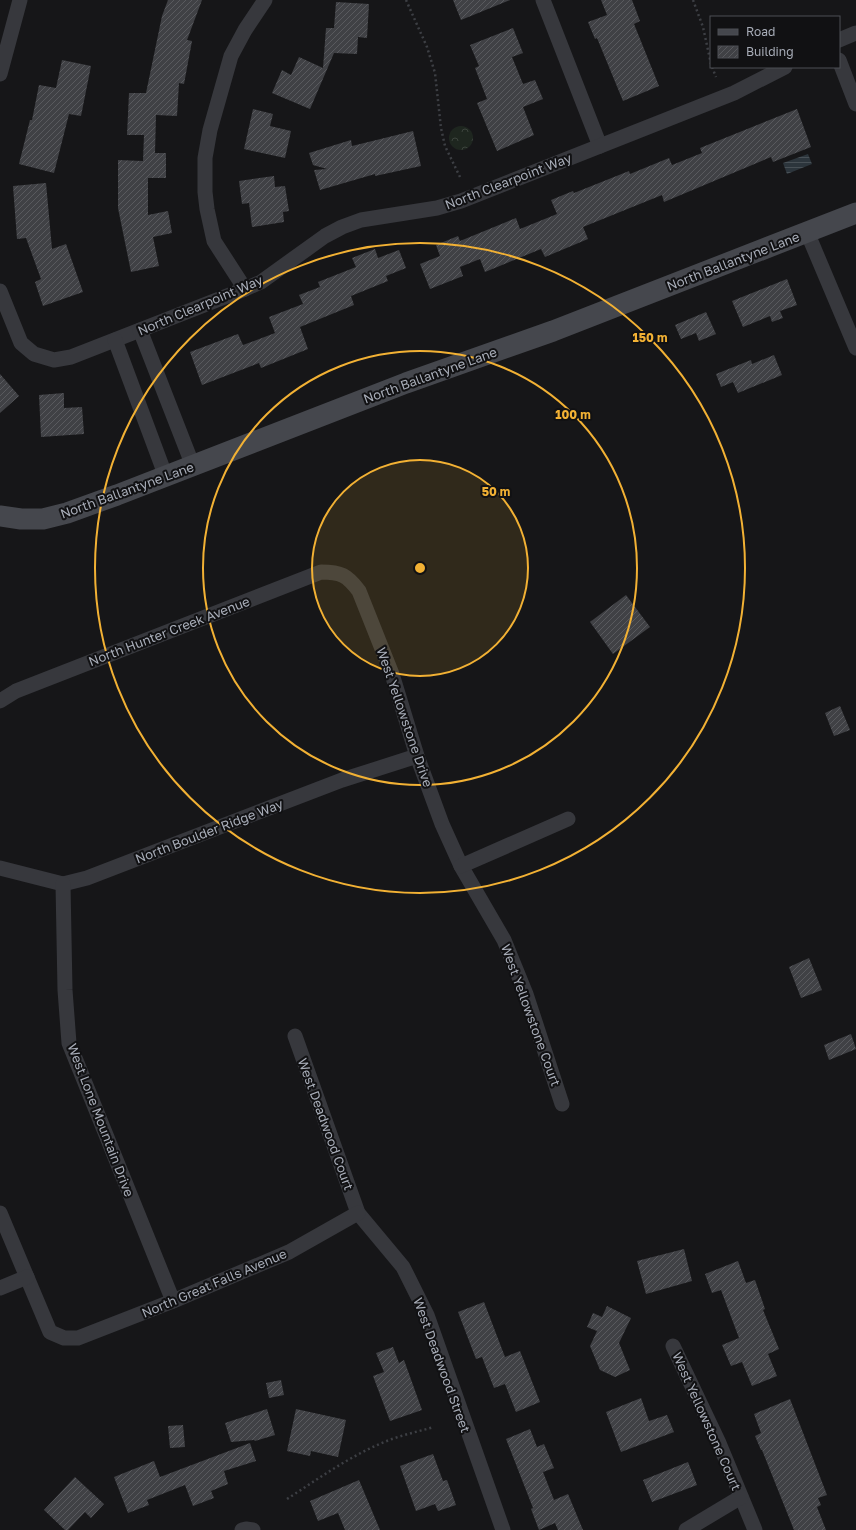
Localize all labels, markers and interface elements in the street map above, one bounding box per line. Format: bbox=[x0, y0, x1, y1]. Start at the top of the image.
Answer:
legend bbox=[710, 16, 840, 68]
text: Road bbox=[746, 24, 775, 39]
text: Building bbox=[746, 44, 794, 59]
street label: North Clearpoint Way bbox=[442, 149, 574, 213]
street label: North Ballantyne Lane bbox=[664, 228, 802, 294]
street label: North Clearpoint Way bbox=[135, 271, 266, 339]
text: 150 m bbox=[633, 330, 667, 345]
street label: North Ballantyne Lane bbox=[361, 343, 499, 407]
text: 100 m bbox=[555, 407, 591, 422]
street label: North Ballantyne Lane bbox=[58, 458, 196, 522]
text: 50 m bbox=[482, 484, 510, 499]
centre of rings bbox=[413, 561, 427, 575]
street label: North Hunter Creek Avenue bbox=[86, 593, 252, 669]
street label: West Yellowstone Drive bbox=[374, 645, 436, 789]
street label: North Boulder Ridge Way bbox=[133, 795, 286, 867]
street label: West Yellowstone Court bbox=[498, 942, 564, 1088]
street label: West Lone Mountain Drive bbox=[64, 1041, 138, 1199]
street label: West Deadwood Court bbox=[295, 1056, 357, 1192]
street label: North Great Falls Avenue bbox=[139, 1245, 289, 1321]
street label: West Deadwood Street bbox=[410, 1295, 474, 1435]
street label: West Yellowstone Court bbox=[669, 1349, 745, 1493]

